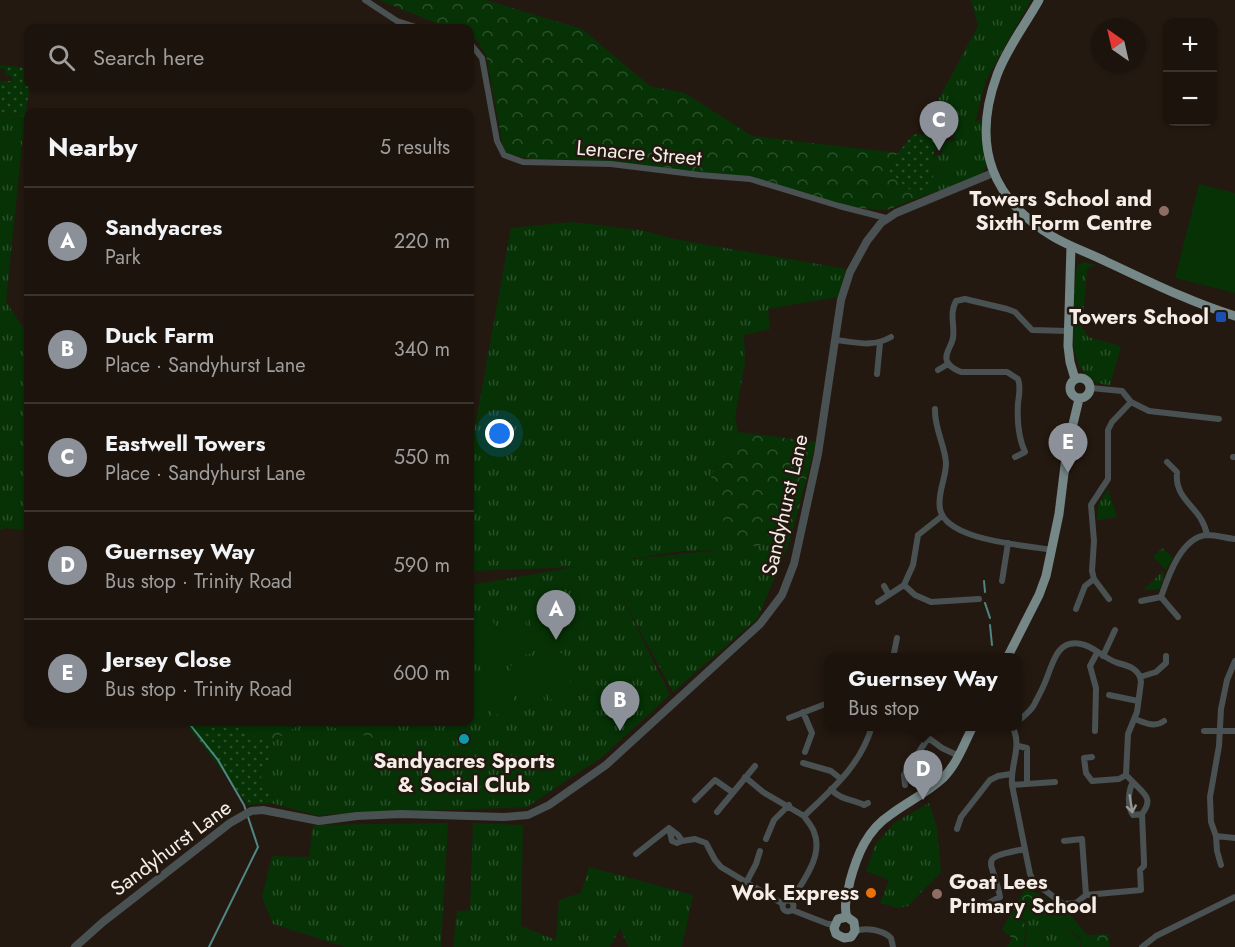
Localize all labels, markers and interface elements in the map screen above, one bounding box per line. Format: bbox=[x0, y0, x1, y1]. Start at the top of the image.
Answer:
north arrow bbox=[1091, 18, 1145, 72]
map controls bbox=[1163, 18, 1217, 126]
button: + bbox=[1163, 18, 1217, 72]
search box bbox=[24, 24, 474, 90]
icon: search bbox=[45, 41, 78, 74]
text: Search here bbox=[93, 41, 204, 73]
button: − bbox=[1163, 72, 1217, 126]
pin: C bbox=[920, 102, 958, 151]
text: Nearby bbox=[48, 128, 137, 166]
text: 5 results bbox=[380, 133, 450, 162]
street label: Lenacre Street bbox=[575, 133, 703, 173]
place label: Towers School and Sixth Form Centre bbox=[969, 184, 1152, 238]
marker: Towers School and Sixth Form Centre bbox=[1157, 204, 1171, 218]
text: Sandyacres bbox=[105, 211, 222, 243]
text: A bbox=[60, 227, 75, 256]
text: 220 m bbox=[394, 227, 450, 256]
text: Park bbox=[105, 243, 141, 272]
place label: Towers School bbox=[1069, 302, 1209, 332]
marker: Towers School bbox=[1214, 310, 1228, 324]
text: Duck Farm bbox=[105, 319, 214, 351]
text: B bbox=[61, 335, 74, 364]
text: 340 m bbox=[394, 335, 450, 364]
text: Place · Sandyhurst Lane bbox=[105, 351, 305, 380]
your location bbox=[485, 419, 514, 448]
pin: E bbox=[1048, 424, 1088, 473]
text: Eastwell Towers bbox=[105, 427, 266, 459]
street label: Sandyhurst Lane bbox=[754, 431, 816, 579]
text: C bbox=[60, 443, 75, 472]
text: 550 m bbox=[394, 443, 450, 472]
text: Place · Sandyhurst Lane bbox=[105, 459, 305, 488]
text: Guernsey Way bbox=[105, 535, 255, 567]
text: D bbox=[60, 551, 75, 580]
text: 590 m bbox=[394, 551, 450, 580]
text: Bus stop · Trinity Road bbox=[105, 567, 292, 596]
pin: A bbox=[536, 590, 576, 640]
text: Jersey Close bbox=[105, 643, 231, 675]
popup bbox=[824, 653, 1022, 731]
text: E bbox=[61, 659, 74, 688]
text: 600 m bbox=[393, 659, 450, 688]
text: Guernsey Way bbox=[848, 662, 998, 694]
text: Bus stop · Trinity Road bbox=[105, 675, 292, 704]
pin: B bbox=[600, 682, 640, 731]
text: Bus stop bbox=[848, 694, 919, 723]
marker: Sandyacres Sports & Social Club bbox=[457, 732, 471, 746]
place label: Sandyacres Sports & Social Club bbox=[373, 746, 555, 800]
pin: D bbox=[904, 750, 942, 800]
street label: Sandyhurst Lane bbox=[104, 792, 238, 903]
one-way arrow bbox=[1125, 793, 1136, 813]
place label: Goat Lees Primary School bbox=[949, 867, 1097, 921]
place label: Wok Express bbox=[731, 878, 859, 908]
marker: Wok Express bbox=[864, 886, 878, 900]
marker: Goat Lees Primary School bbox=[930, 887, 944, 901]

